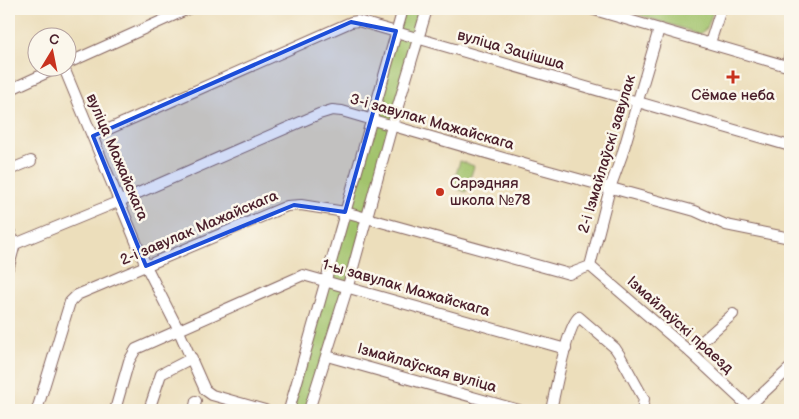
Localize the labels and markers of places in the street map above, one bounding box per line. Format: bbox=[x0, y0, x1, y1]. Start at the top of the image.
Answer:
marker: Сёмае неба bbox=[726, 70, 740, 84]
place label: Сёмае неба bbox=[691, 86, 775, 105]
place label: Сярэдняя школа №78 bbox=[450, 174, 531, 210]
marker: Сярэдняя школа №78 bbox=[434, 186, 446, 198]

